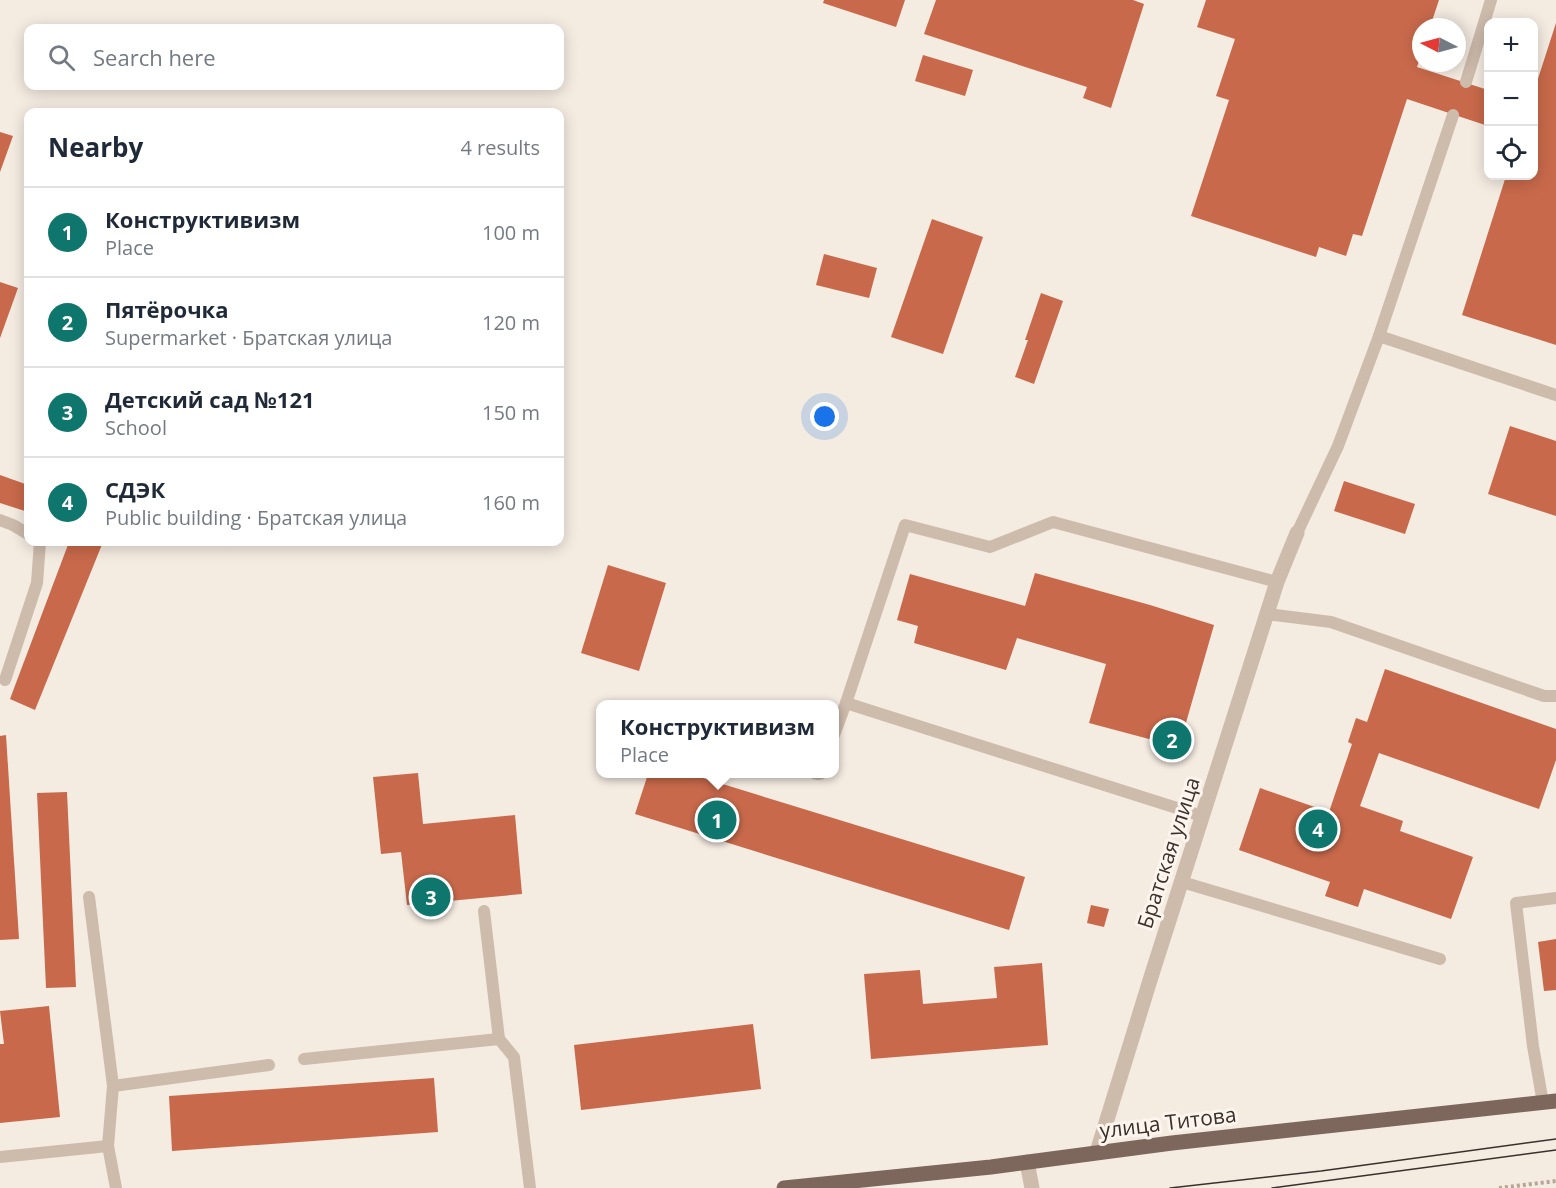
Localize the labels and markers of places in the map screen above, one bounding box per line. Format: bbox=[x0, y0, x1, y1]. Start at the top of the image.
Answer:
pin: 2 bbox=[1152, 718, 1192, 762]
pin: 1 bbox=[698, 798, 736, 842]
pin: 4 bbox=[1298, 806, 1338, 852]
pin: 3 bbox=[412, 874, 450, 920]

